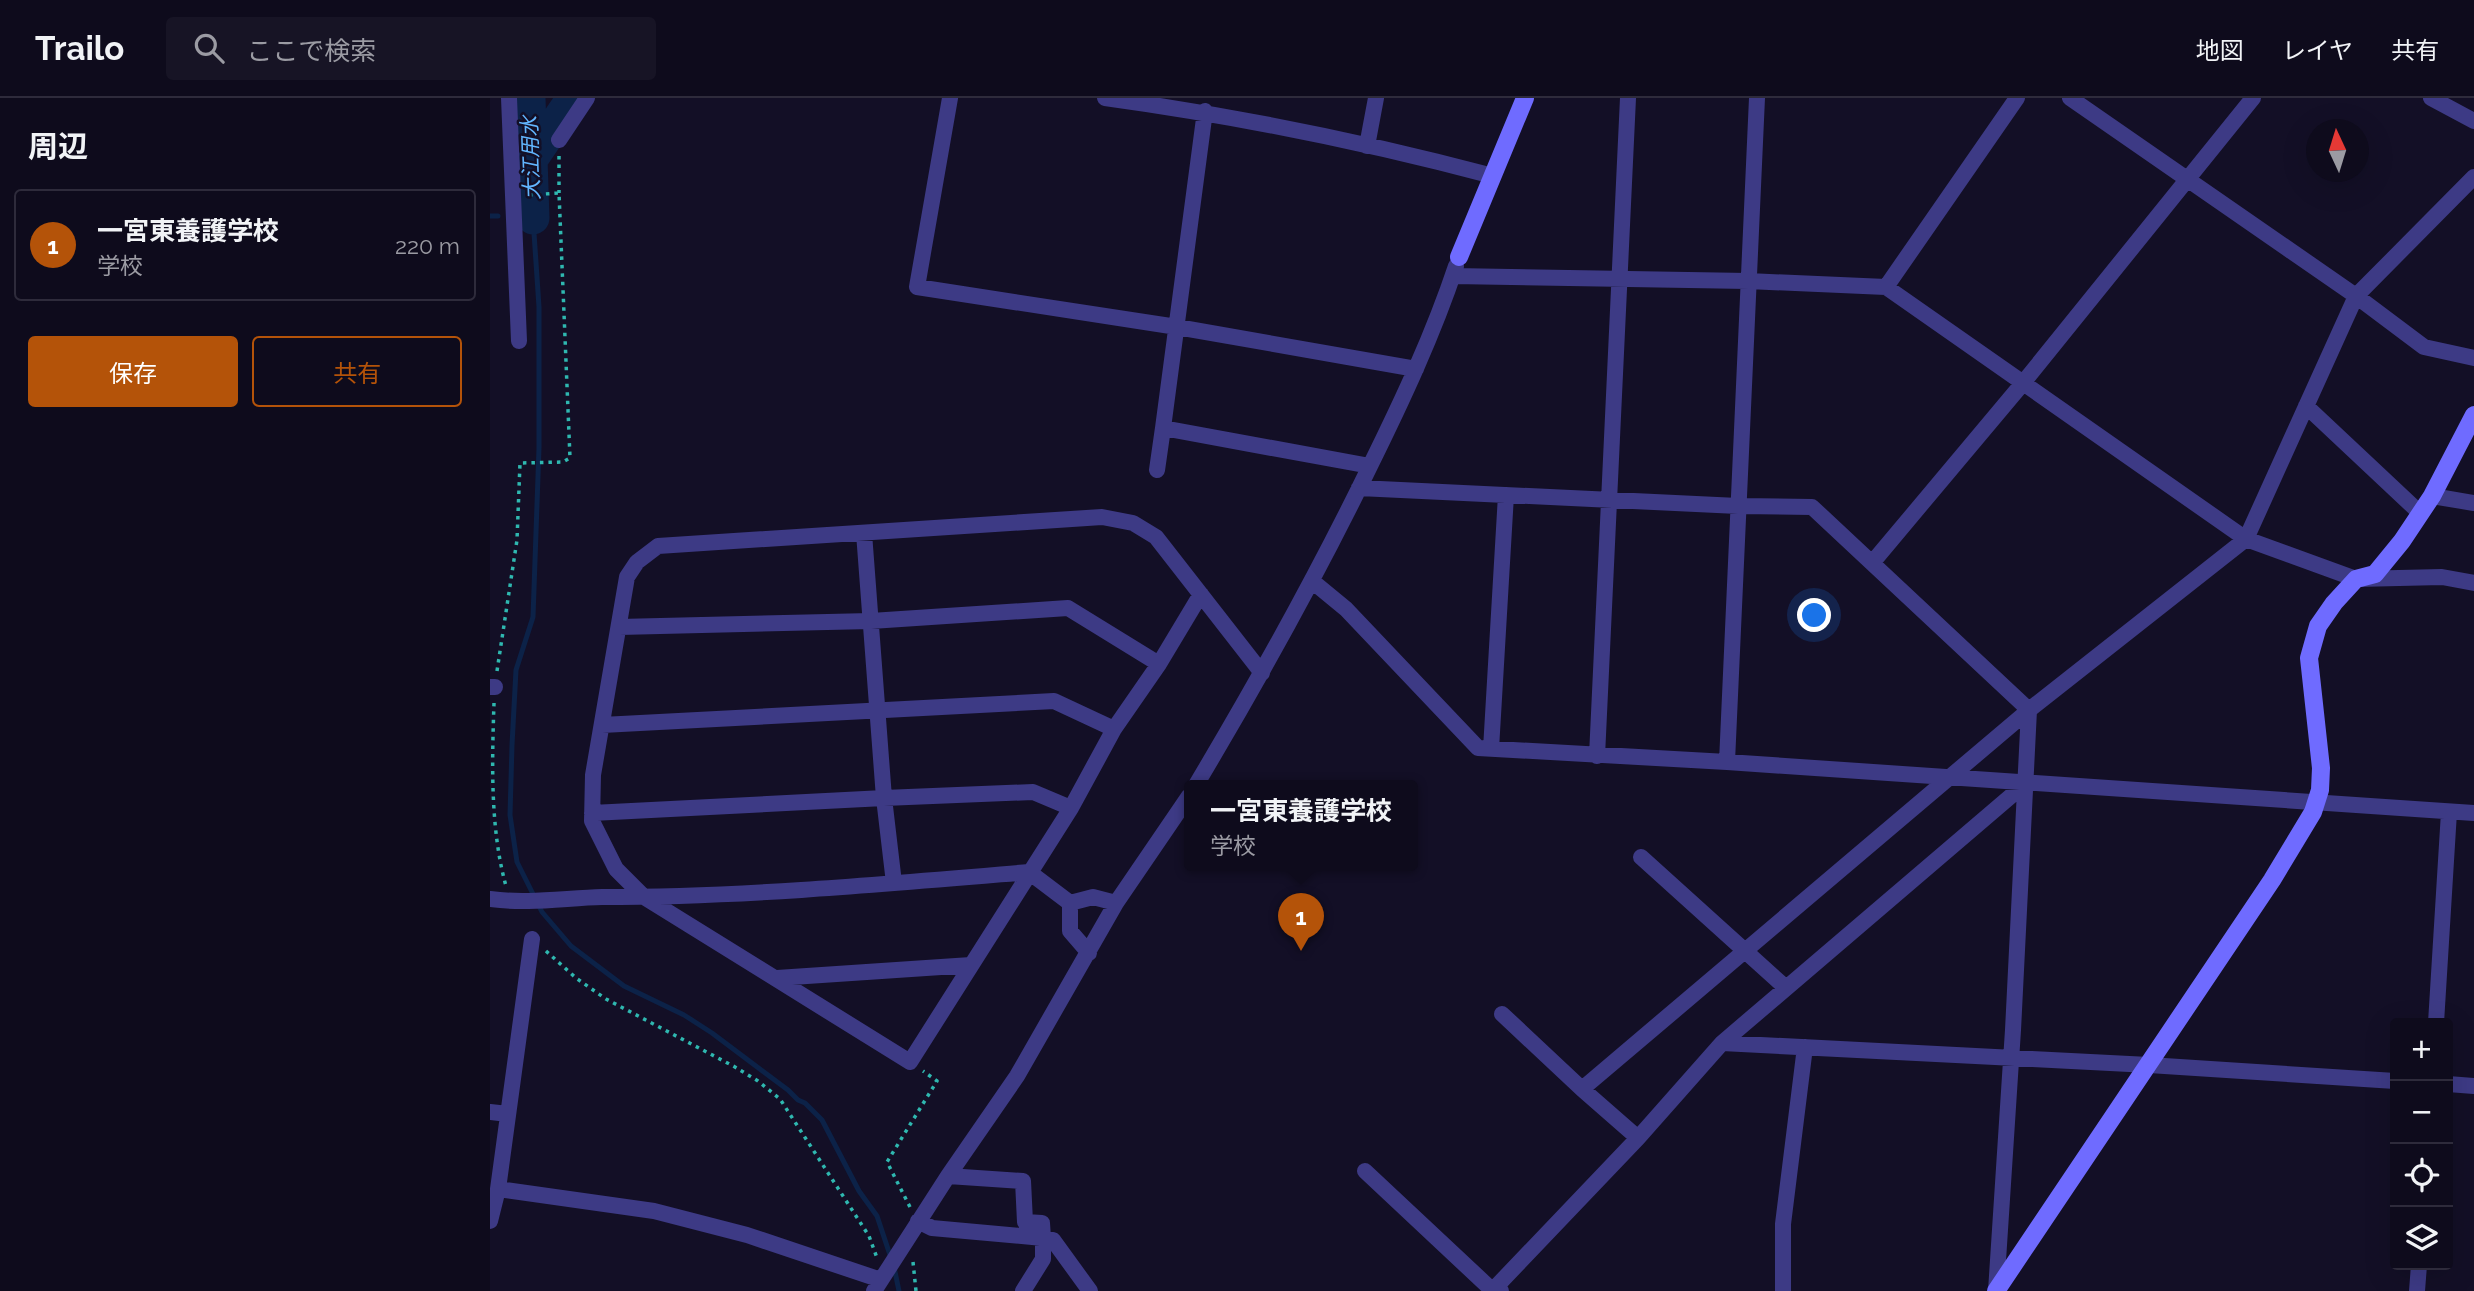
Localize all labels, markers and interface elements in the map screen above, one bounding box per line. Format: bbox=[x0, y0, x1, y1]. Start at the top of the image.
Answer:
search box bbox=[166, 17, 656, 80]
text: Trailo bbox=[35, 29, 124, 68]
icon: search bbox=[190, 29, 228, 67]
text: ここで検索 bbox=[246, 36, 376, 66]
text: 地図 bbox=[2196, 36, 2244, 65]
text: レイヤ bbox=[2282, 36, 2353, 65]
text: 共有 bbox=[2391, 36, 2439, 65]
water label: 大江用水 bbox=[516, 114, 544, 200]
north arrow bbox=[2306, 119, 2369, 182]
text: 周辺 bbox=[28, 129, 88, 164]
text: 一宮東養護学校 bbox=[97, 216, 279, 246]
text: 1 bbox=[47, 232, 59, 259]
text: 220 m bbox=[395, 232, 460, 259]
text: 学校 bbox=[97, 252, 143, 279]
button: 保存 bbox=[28, 336, 238, 407]
button: 共有 bbox=[252, 336, 462, 407]
your location bbox=[1797, 598, 1831, 632]
popup bbox=[1184, 780, 1418, 871]
text: 一宮東養護学校 bbox=[1210, 796, 1392, 826]
text: 学校 bbox=[1210, 832, 1256, 859]
pin: 1 bbox=[1278, 893, 1324, 951]
map controls bbox=[2390, 1018, 2453, 1270]
button: + bbox=[2390, 1018, 2453, 1081]
button: − bbox=[2390, 1081, 2453, 1144]
button: locate bbox=[2390, 1144, 2453, 1207]
button: layers bbox=[2390, 1207, 2453, 1270]

